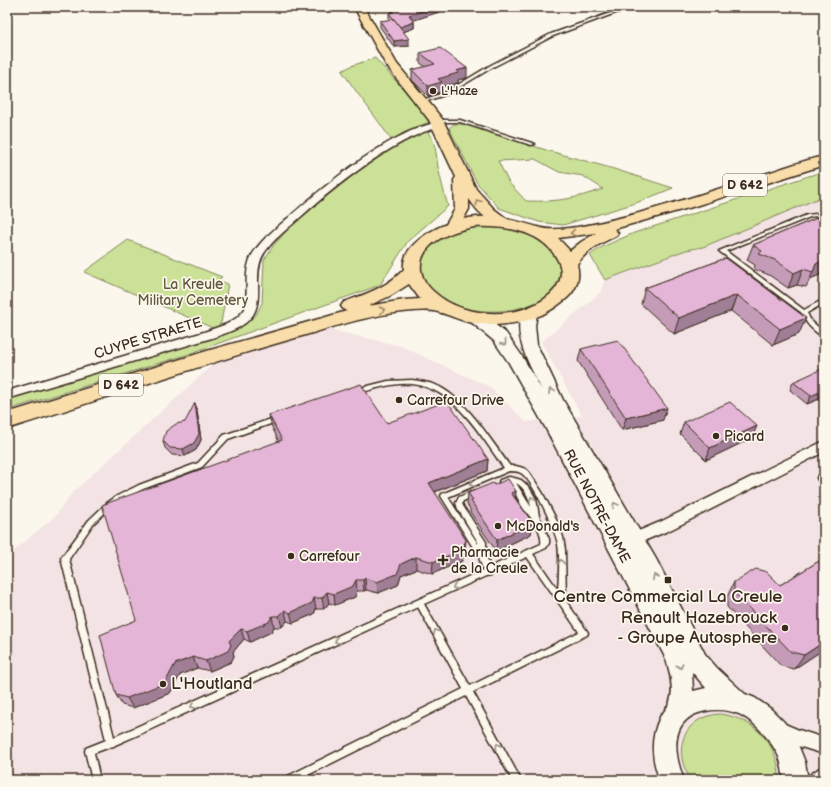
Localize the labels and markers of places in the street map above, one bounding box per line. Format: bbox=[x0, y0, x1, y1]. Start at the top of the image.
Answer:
place label: L'Haze bbox=[441, 84, 478, 99]
marker: L'Haze bbox=[428, 86, 438, 96]
place label: Carrefour Drive bbox=[407, 392, 504, 409]
marker: Carrefour Drive bbox=[394, 395, 404, 405]
place label: Picard bbox=[724, 428, 764, 445]
marker: Picard bbox=[711, 431, 721, 441]
place label: McDonald's bbox=[506, 518, 580, 535]
marker: McDonald's bbox=[493, 521, 503, 531]
place label: Pharmacie de la Creule bbox=[451, 544, 528, 577]
place label: Carrefour bbox=[299, 548, 360, 565]
marker: Carrefour bbox=[286, 551, 296, 561]
marker: Pharmacie de la Creule bbox=[438, 555, 448, 565]
marker: Centre Commercial La Creule bbox=[663, 575, 673, 585]
place label: Centre Commercial La Creule bbox=[554, 587, 782, 607]
place label: Renault Hazebrouck - Groupe Autosphere bbox=[617, 608, 778, 648]
marker: Renault Hazebrouck - Groupe Autosphere bbox=[780, 623, 790, 633]
place label: L'Houtland bbox=[171, 674, 252, 694]
marker: L'Houtland bbox=[158, 679, 168, 689]

